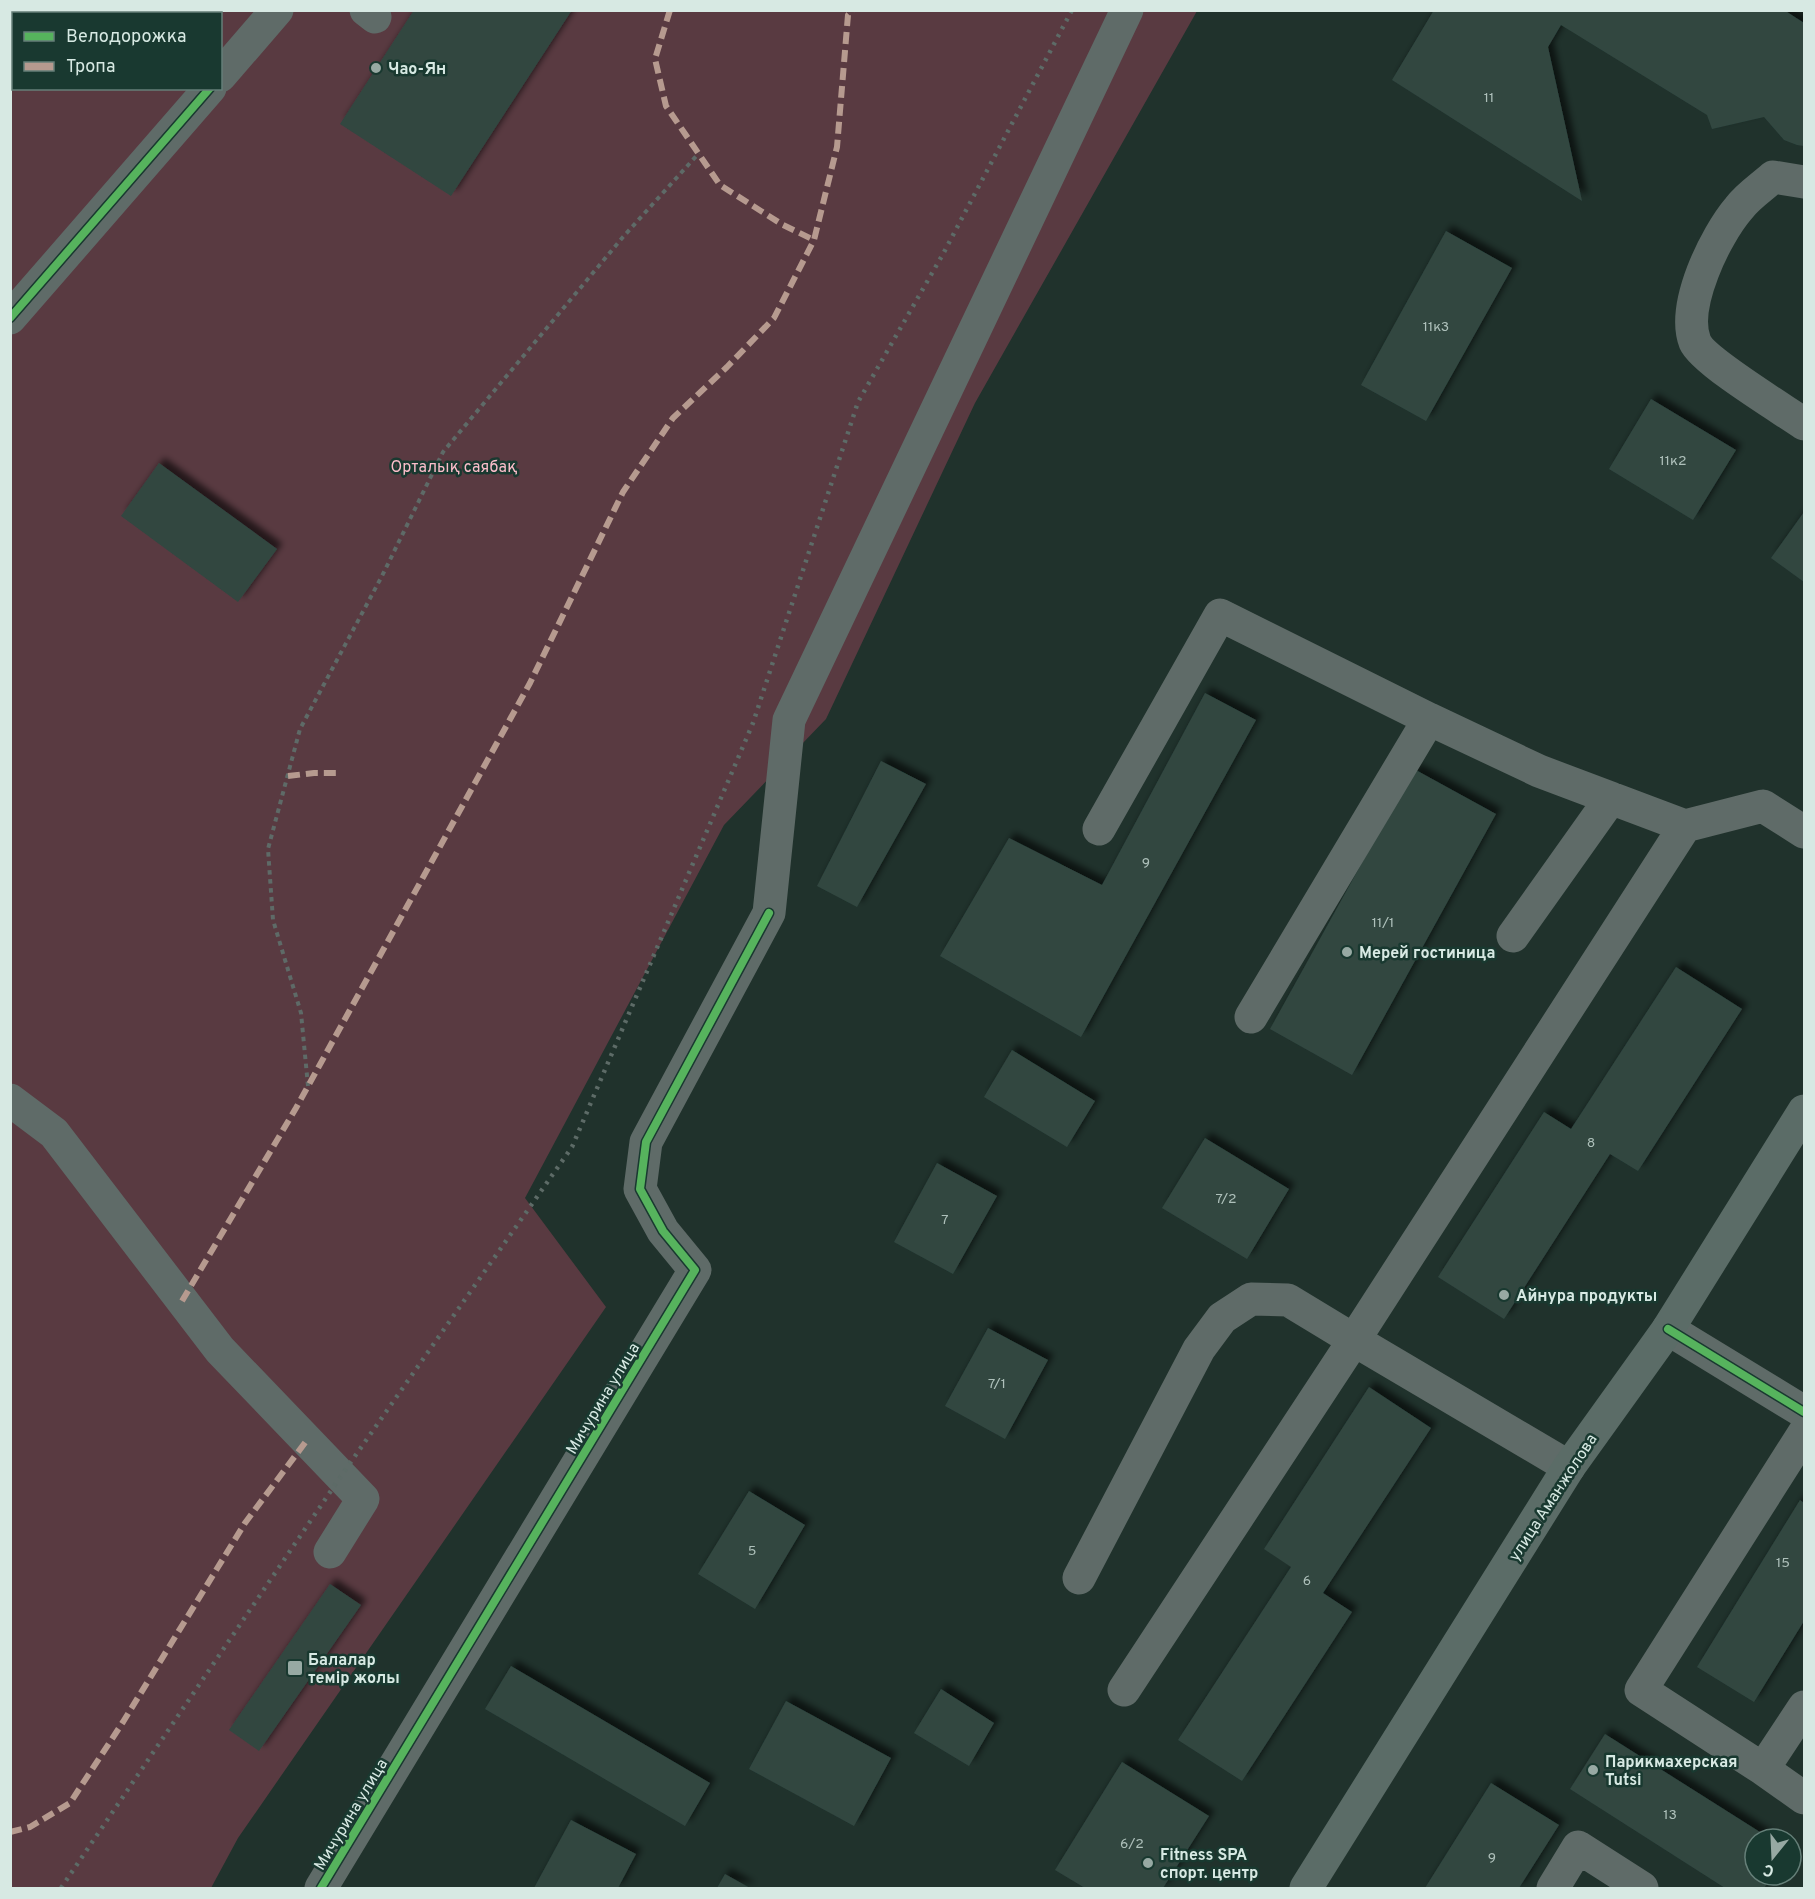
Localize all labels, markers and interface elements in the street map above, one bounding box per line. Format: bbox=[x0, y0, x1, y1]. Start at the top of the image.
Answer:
legend bbox=[12, 12, 222, 90]
text: Велодорожка bbox=[66, 26, 186, 49]
text: Тропа bbox=[66, 56, 115, 79]
place label: Чао-Ян bbox=[388, 60, 446, 80]
marker: Чао-Ян bbox=[369, 61, 383, 75]
house number: 11 bbox=[1484, 90, 1494, 107]
house number: 11к3 bbox=[1423, 319, 1449, 336]
house number: 11к2 bbox=[1660, 453, 1687, 470]
park label: Орталық саябақ bbox=[390, 458, 518, 478]
house number: 9 bbox=[1142, 855, 1150, 872]
house number: 11/1 bbox=[1372, 915, 1394, 932]
place label: Мерей гостиница bbox=[1359, 944, 1495, 964]
marker: Мерей гостиница bbox=[1340, 945, 1354, 959]
house number: 8 bbox=[1587, 1135, 1595, 1152]
house number: 7/2 bbox=[1215, 1191, 1237, 1208]
house number: 7 bbox=[941, 1212, 949, 1229]
place label: Айнура продукты bbox=[1516, 1287, 1657, 1307]
marker: Айнура продукты bbox=[1497, 1288, 1511, 1302]
street label: Мичурина улица bbox=[563, 1340, 645, 1458]
house number: 7/1 bbox=[988, 1376, 1006, 1393]
street label: улица Аманжолова bbox=[1505, 1431, 1602, 1566]
house number: 5 bbox=[748, 1543, 756, 1560]
house number: 15 bbox=[1776, 1555, 1790, 1572]
house number: 6 bbox=[1303, 1573, 1311, 1590]
place label: Балалар темір жолы bbox=[308, 1651, 400, 1689]
marker: Балалар темір жолы bbox=[286, 1659, 304, 1677]
place label: Парикмахерская Tutsi bbox=[1605, 1753, 1738, 1791]
street label: Мичурина улица bbox=[311, 1756, 393, 1874]
marker: Парикмахерская Tutsi bbox=[1586, 1763, 1600, 1777]
house number: 13 bbox=[1663, 1807, 1677, 1824]
north arrow bbox=[1743, 1827, 1803, 1887]
house number: 6/2 bbox=[1120, 1836, 1144, 1853]
place label: Fitness SPA спорт. центр bbox=[1160, 1846, 1258, 1884]
house number: 9 bbox=[1488, 1850, 1496, 1867]
marker: Fitness SPA спорт. центр bbox=[1141, 1856, 1155, 1870]
text: С bbox=[1761, 1858, 1777, 1880]

